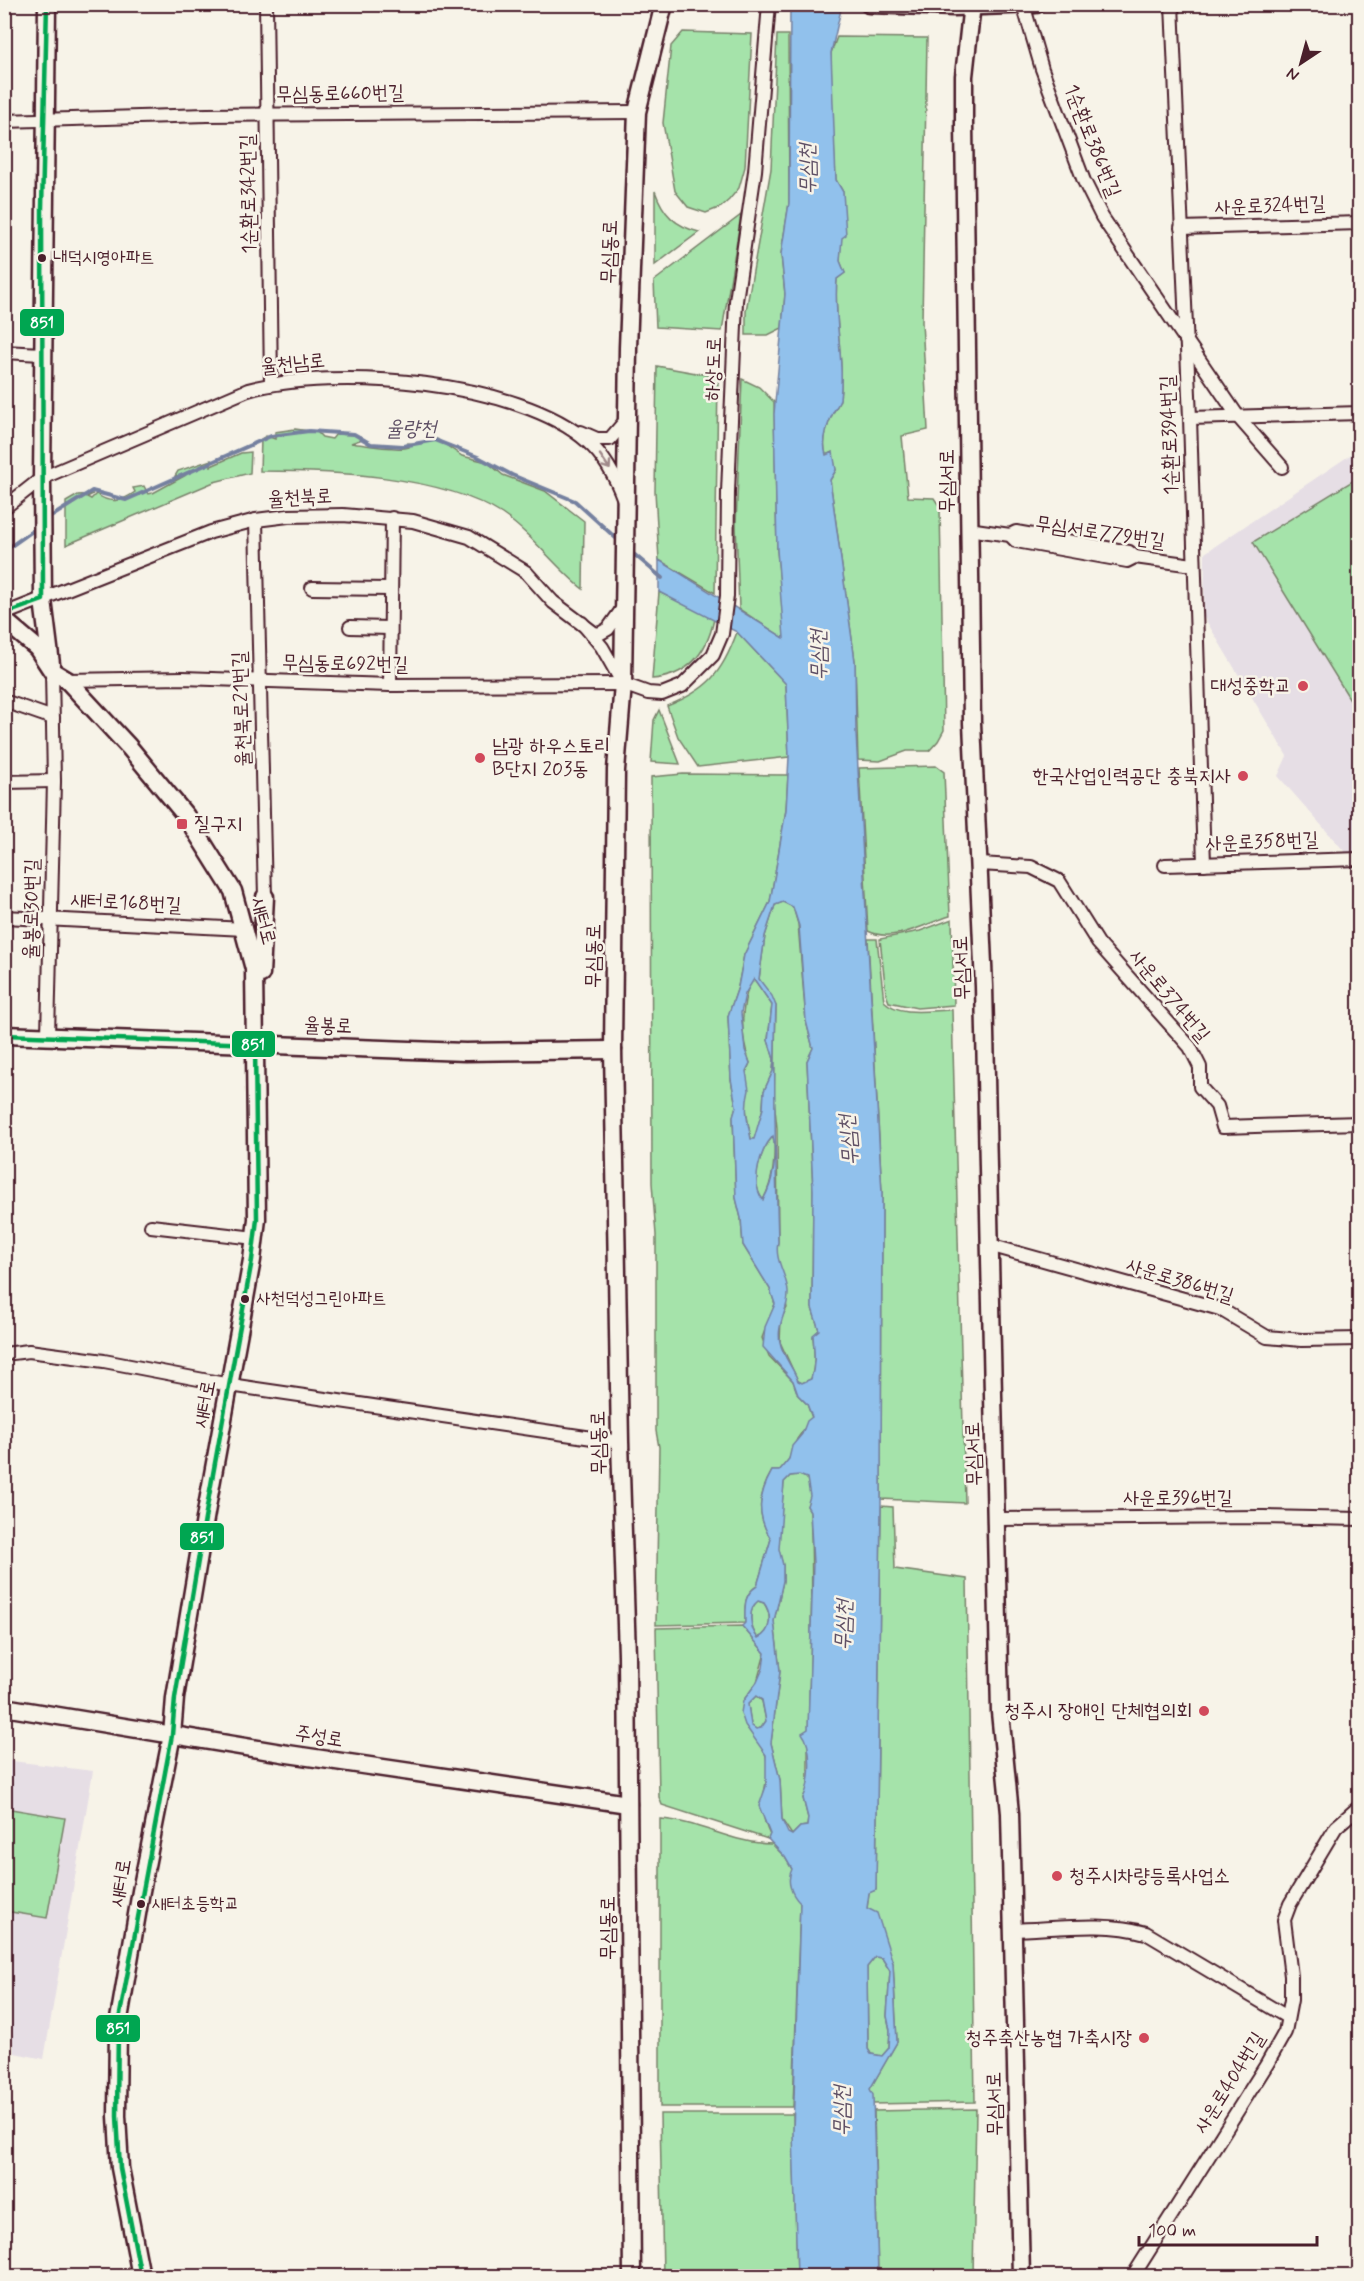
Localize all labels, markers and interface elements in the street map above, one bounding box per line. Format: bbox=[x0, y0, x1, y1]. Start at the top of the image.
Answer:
north arrow bbox=[1271, 33, 1331, 93]
text: N bbox=[1283, 62, 1304, 86]
street label: 무심동로660번길 bbox=[276, 79, 404, 109]
street label: 1순환로386번길 bbox=[1057, 80, 1127, 202]
street label: 1순환로342번길 bbox=[234, 134, 264, 254]
water label: 무심천 bbox=[794, 141, 822, 195]
street label: 사운로324번길 bbox=[1214, 191, 1326, 221]
street label: 무심동로 bbox=[595, 219, 625, 285]
place label: 내덕시영아파트 bbox=[53, 246, 154, 270]
marker: 내덕시영아파트 bbox=[36, 252, 48, 264]
line badge: 851 bbox=[19, 308, 65, 337]
text: 851 bbox=[30, 313, 54, 334]
street label: 하상도로 bbox=[699, 336, 729, 402]
street label: 율천남로 bbox=[260, 347, 326, 381]
street label: 1순환로394번길 bbox=[1154, 375, 1186, 495]
water label: 율량천 bbox=[386, 415, 438, 443]
street label: 무심서로 bbox=[934, 449, 961, 513]
one-way arrow bbox=[598, 454, 611, 471]
street label: 율천북로 bbox=[267, 483, 333, 513]
street label: 무심서로779번길 bbox=[1033, 511, 1167, 555]
water label: 무심천 bbox=[805, 627, 833, 681]
street label: 무심동로692번길 bbox=[282, 649, 408, 679]
street label: 율천북로21번길 bbox=[226, 651, 258, 767]
place label: 대성중학교 bbox=[1211, 673, 1291, 700]
marker: 대성중학교 bbox=[1296, 679, 1310, 693]
place label: 남광 하우스토리 B단지 203동 bbox=[492, 733, 610, 783]
marker: 남광 하우스토리 B단지 203동 bbox=[473, 751, 487, 765]
place label: 한국산업인력공단 충북지사 bbox=[1032, 763, 1231, 790]
marker: 한국산업인력공단 충북지사 bbox=[1236, 769, 1250, 783]
place label: 질구지 bbox=[194, 811, 242, 838]
marker: 질구지 bbox=[175, 817, 189, 831]
street label: 사운로358번길 bbox=[1205, 827, 1319, 857]
street label: 율봉로30번길 bbox=[18, 858, 46, 960]
street label: 새터로168번길 bbox=[70, 887, 182, 919]
street label: 새터로 bbox=[244, 894, 282, 948]
street label: 무심동로 bbox=[580, 924, 608, 988]
street label: 무심서로 bbox=[947, 935, 977, 1001]
street label: 사운로374번길 bbox=[1122, 944, 1216, 1048]
street label: 율봉로 bbox=[303, 1012, 353, 1040]
line badge: 851 bbox=[231, 1030, 276, 1058]
text: 851 bbox=[241, 1035, 265, 1056]
water label: 무심천 bbox=[833, 1111, 865, 1166]
street label: 사운로386번길 bbox=[1123, 1252, 1237, 1310]
place label: 사천덕성그린아파트 bbox=[256, 1287, 386, 1311]
marker: 사천덕성그린아파트 bbox=[239, 1293, 251, 1305]
street label: 새터로 bbox=[187, 1378, 223, 1430]
street label: 무심동로 bbox=[585, 1411, 613, 1475]
street label: 무심서로 bbox=[959, 1421, 989, 1487]
street label: 사운로396번길 bbox=[1123, 1485, 1233, 1512]
line badge: 851 bbox=[179, 1522, 225, 1551]
text: 851 bbox=[190, 1528, 214, 1549]
water label: 무심천 bbox=[829, 1597, 859, 1651]
place label: 청주시 장애인 단체협의회 bbox=[1004, 1698, 1192, 1725]
marker: 청주시 장애인 단체협의회 bbox=[1197, 1704, 1211, 1718]
street label: 주성로 bbox=[293, 1720, 345, 1754]
street label: 새터로 bbox=[104, 1857, 138, 1909]
place label: 청주시차량등록사업소 bbox=[1069, 1863, 1230, 1890]
marker: 청주시차량등록사업소 bbox=[1050, 1869, 1064, 1883]
place label: 새터초등학교 bbox=[152, 1892, 239, 1916]
street label: 무심동로 bbox=[595, 1896, 622, 1960]
marker: 새터초등학교 bbox=[135, 1898, 147, 1910]
line badge: 851 bbox=[95, 2014, 141, 2043]
text: 851 bbox=[106, 2019, 130, 2040]
place label: 청주축산농협 가축시장 bbox=[966, 2025, 1132, 2052]
street label: 사운로404번길 bbox=[1188, 2027, 1272, 2139]
marker: 청주축산농협 가축시장 bbox=[1137, 2031, 1151, 2045]
street label: 무심서로 bbox=[981, 2072, 1009, 2136]
water label: 무심천 bbox=[828, 2084, 856, 2136]
scale bar bbox=[1139, 2209, 1318, 2247]
text: 100 m bbox=[1148, 2219, 1196, 2243]

